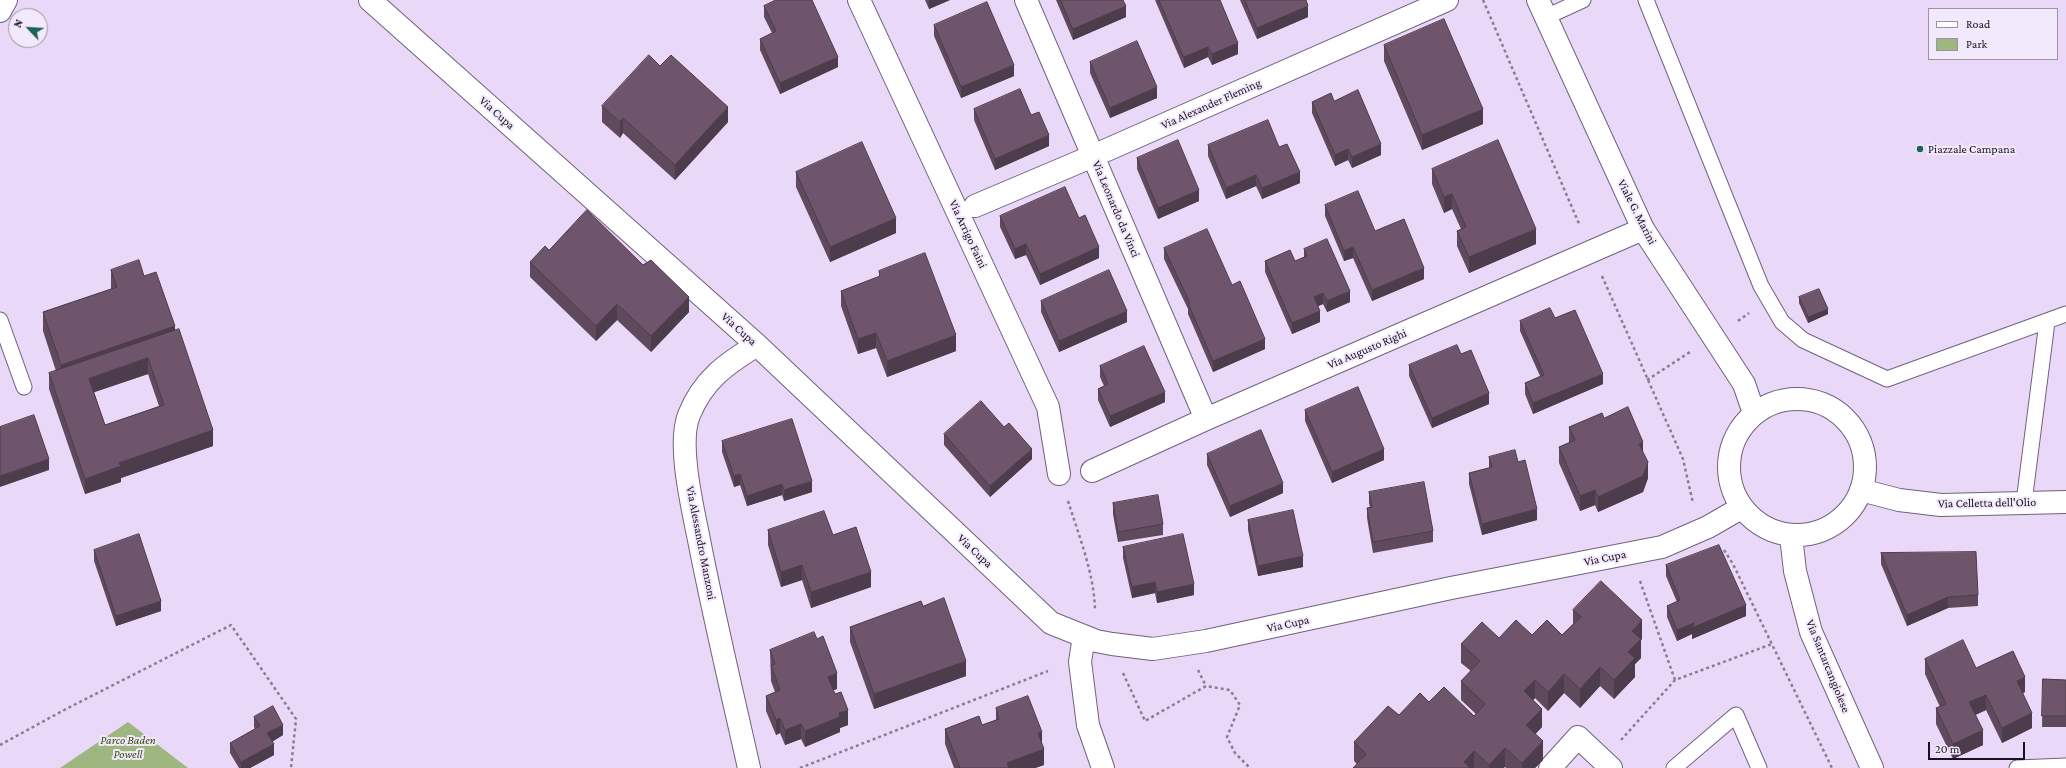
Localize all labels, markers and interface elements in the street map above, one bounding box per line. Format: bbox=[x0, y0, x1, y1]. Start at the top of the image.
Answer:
north arrow bbox=[8, 8, 48, 48]
legend bbox=[1928, 8, 2058, 60]
text: N bbox=[11, 17, 25, 29]
text: Road bbox=[1966, 17, 1990, 31]
text: Park bbox=[1966, 37, 1987, 51]
street label: Via Alexander Fleming bbox=[1159, 76, 1263, 132]
street label: Via Cupa bbox=[476, 93, 518, 133]
place label: Piazzale Campana bbox=[1928, 142, 2015, 156]
marker: Piazzale Campana bbox=[1915, 144, 1925, 154]
street label: Via Leonardo da Vinci bbox=[1089, 158, 1143, 260]
street label: Viale G. Marini bbox=[1614, 177, 1660, 247]
street label: Via Arrigo Faini bbox=[946, 197, 990, 271]
street label: Via Cupa bbox=[718, 309, 760, 349]
street label: Via Augusto Righi bbox=[1325, 326, 1409, 372]
street label: Via Alessandro Manzoni bbox=[683, 485, 719, 601]
street label: Via Celletta dell'Olio bbox=[1938, 495, 2036, 511]
street label: Via Cupa bbox=[954, 531, 996, 571]
street label: Via Cupa bbox=[1583, 547, 1627, 569]
street label: Via Cupa bbox=[1266, 613, 1310, 635]
street label: Via Santarcangiolese bbox=[1803, 617, 1853, 715]
park label: Parco Baden Powell bbox=[100, 733, 156, 761]
scale bar bbox=[1930, 734, 2027, 760]
text: 20 m bbox=[1935, 742, 1959, 756]

